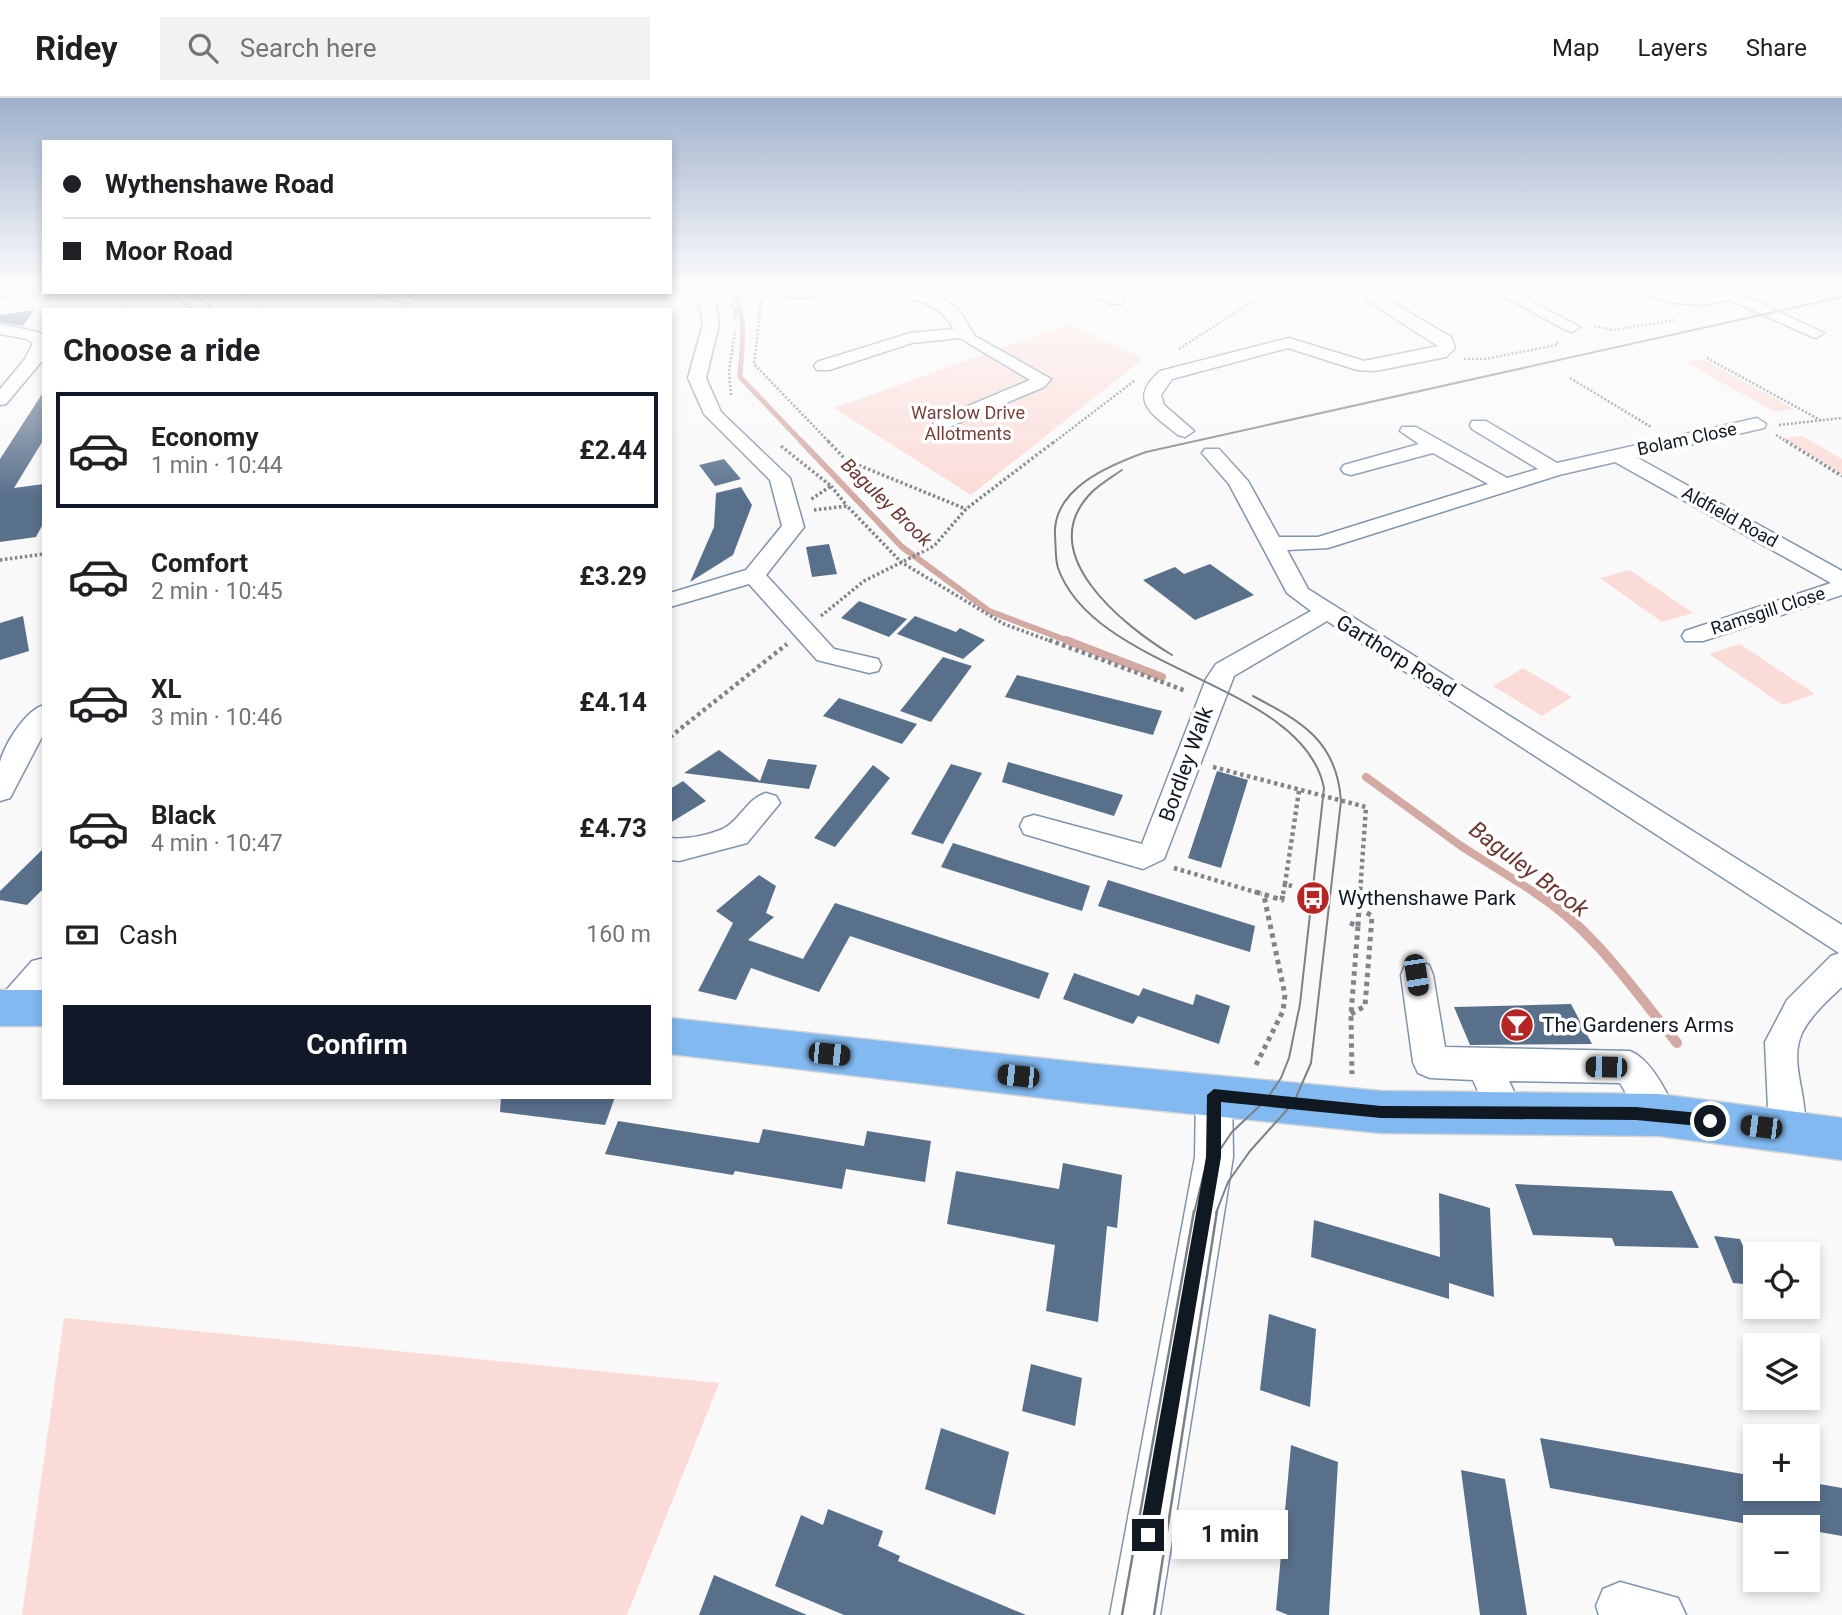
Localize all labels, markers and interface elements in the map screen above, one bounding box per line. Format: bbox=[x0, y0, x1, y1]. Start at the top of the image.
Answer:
search box bbox=[160, 17, 650, 80]
text: Ridey bbox=[35, 29, 118, 68]
icon: search bbox=[184, 29, 222, 67]
text: Search here bbox=[240, 33, 376, 63]
text: Map bbox=[1552, 34, 1600, 62]
text: Layers bbox=[1638, 34, 1708, 62]
text: Share bbox=[1746, 34, 1807, 62]
text: Wythenshawe Road bbox=[105, 169, 334, 199]
text: Moor Road bbox=[105, 236, 233, 266]
text: Choose a ride bbox=[63, 331, 260, 369]
park label: Warslow Drive Allotments bbox=[911, 402, 1025, 444]
street label: Bolam Close bbox=[1635, 418, 1739, 459]
icon: car bbox=[67, 419, 130, 482]
text: Economy bbox=[151, 422, 258, 452]
text: £2.44 bbox=[579, 435, 647, 465]
text: 1 min · 10:44 bbox=[151, 452, 283, 479]
water label: Baguley Brook bbox=[836, 453, 937, 552]
street label: Aldfield Road bbox=[1679, 482, 1782, 551]
icon: car bbox=[67, 545, 130, 608]
text: Comfort bbox=[151, 548, 248, 578]
text: £3.29 bbox=[579, 561, 647, 591]
text: 2 min · 10:45 bbox=[151, 578, 283, 605]
street label: Ramsgill Close bbox=[1708, 582, 1828, 639]
street label: Garthorp Road bbox=[1332, 610, 1460, 702]
icon: car bbox=[67, 671, 130, 734]
text: XL bbox=[151, 674, 182, 704]
text: £4.14 bbox=[579, 687, 647, 717]
street label: Bordley Walk bbox=[1154, 703, 1218, 825]
text: 3 min · 10:46 bbox=[151, 704, 283, 731]
icon: car bbox=[67, 797, 130, 860]
text: Black bbox=[151, 800, 216, 830]
text: £4.73 bbox=[579, 813, 647, 843]
water label: Baguley Brook bbox=[1464, 816, 1594, 923]
text: 4 min · 10:47 bbox=[151, 830, 283, 857]
bus stop icon: Wythenshawe Park bbox=[1294, 879, 1332, 917]
place label: Wythenshawe Park bbox=[1338, 886, 1516, 910]
icon: cash bbox=[63, 916, 101, 954]
text: Cash bbox=[119, 920, 178, 950]
text: 160 m bbox=[586, 921, 651, 948]
car bbox=[1403, 953, 1430, 997]
button: Confirm bbox=[63, 1005, 651, 1085]
bar icon: The Gardeners Arms bbox=[1498, 1006, 1536, 1044]
place label: The Gardeners Arms bbox=[1542, 1013, 1734, 1037]
car bbox=[808, 1041, 851, 1067]
car bbox=[1585, 1056, 1628, 1078]
car bbox=[997, 1063, 1040, 1089]
route start bbox=[1694, 1105, 1726, 1137]
car bbox=[1739, 1114, 1784, 1140]
map controls bbox=[1743, 1242, 1820, 1592]
button: locate bbox=[1743, 1242, 1820, 1319]
button: layers bbox=[1743, 1333, 1820, 1410]
button: + bbox=[1743, 1424, 1820, 1501]
callout: 1 min bbox=[1172, 1510, 1288, 1560]
button: − bbox=[1743, 1515, 1820, 1592]
route end bbox=[1132, 1519, 1164, 1551]
text: 1 min bbox=[1201, 1521, 1259, 1548]

